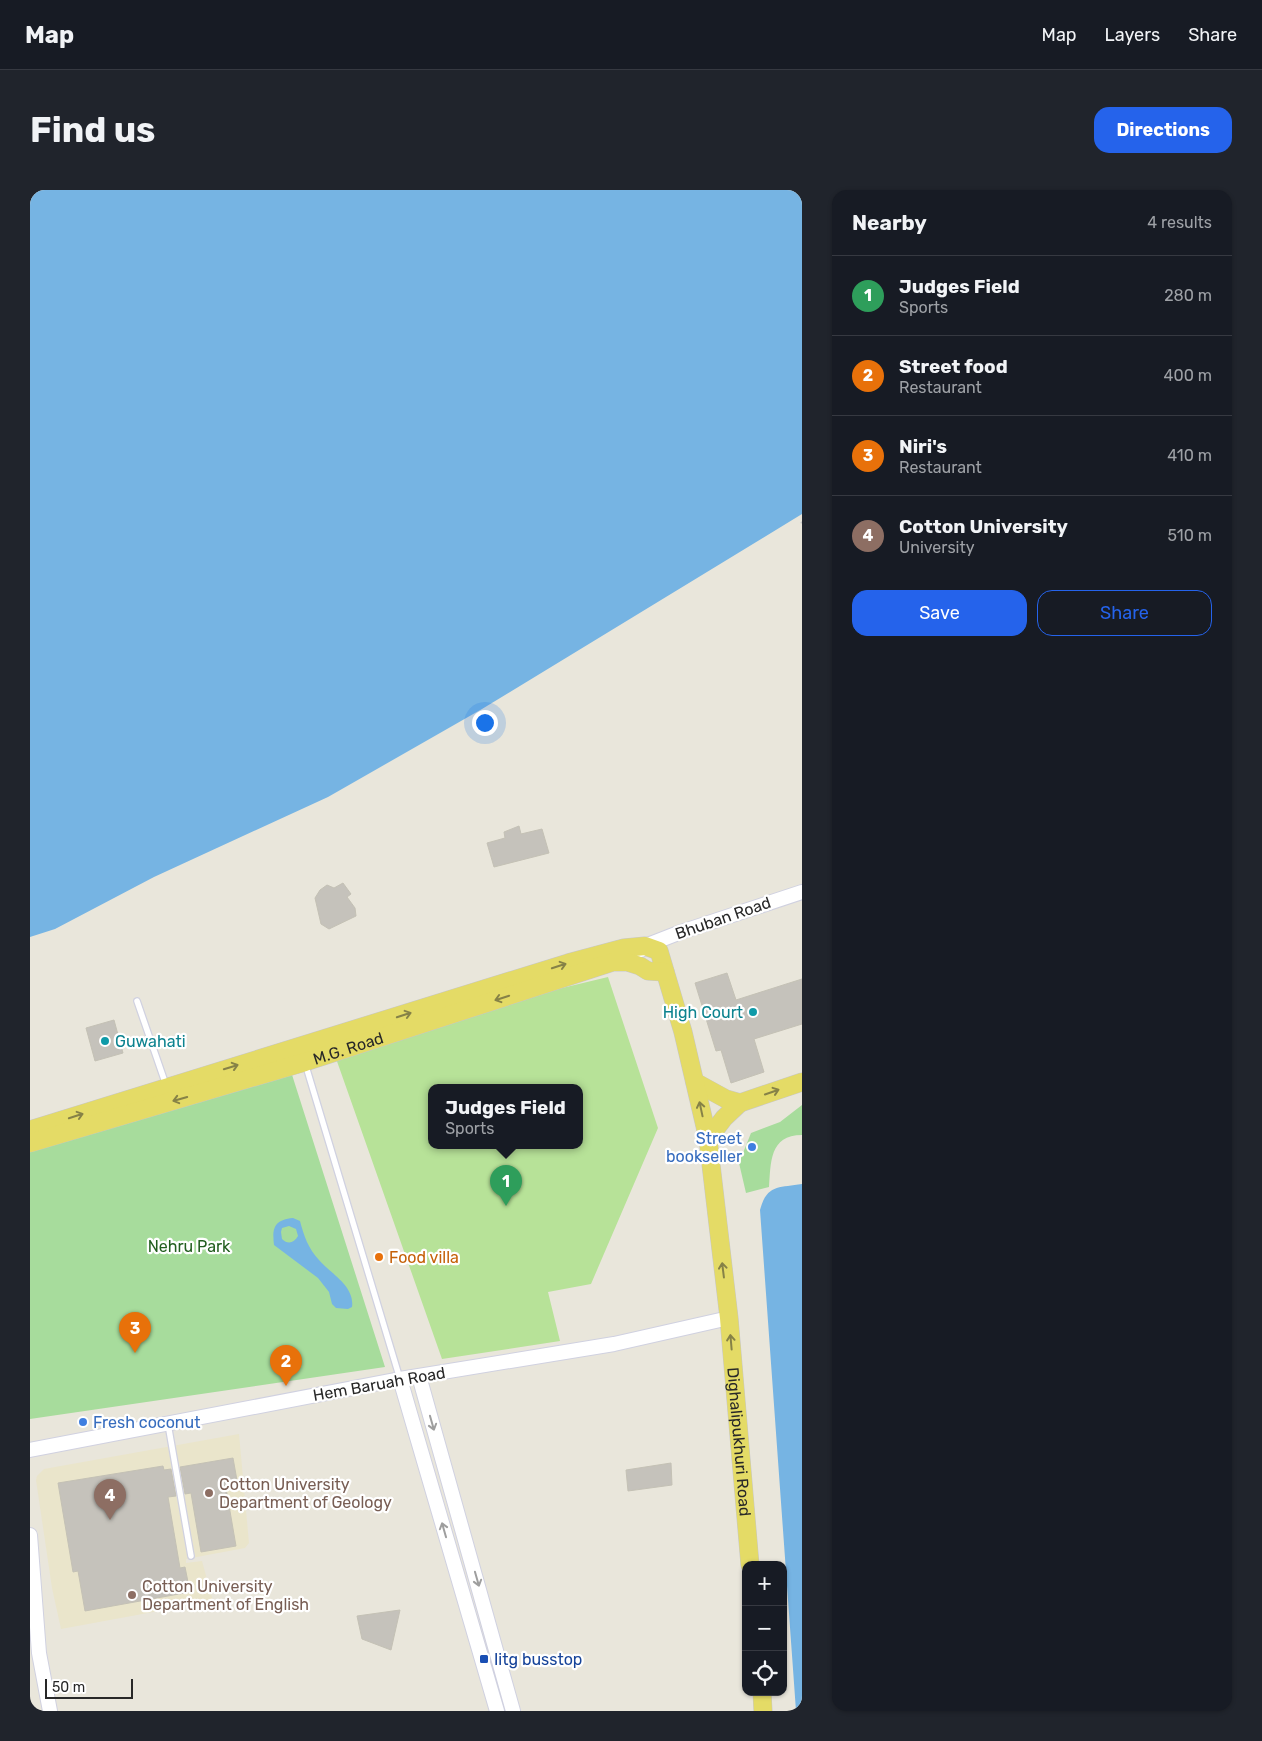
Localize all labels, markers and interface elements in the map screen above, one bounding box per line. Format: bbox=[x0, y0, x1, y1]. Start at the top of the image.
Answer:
text: Map bbox=[25, 21, 74, 49]
text: Map bbox=[1042, 24, 1077, 46]
text: Layers bbox=[1105, 24, 1160, 46]
text: Share bbox=[1188, 24, 1237, 46]
button: Directions bbox=[1094, 107, 1232, 153]
text: Find us bbox=[30, 109, 155, 151]
text: Nearby bbox=[852, 210, 927, 235]
text: 4 results bbox=[1147, 213, 1212, 232]
text: Judges Field bbox=[899, 275, 1020, 298]
text: 1 bbox=[864, 286, 872, 305]
text: 280 m bbox=[1164, 286, 1212, 305]
text: Sports bbox=[899, 298, 948, 317]
text: Street food bbox=[899, 355, 1008, 378]
text: 2 bbox=[863, 366, 873, 385]
text: 400 m bbox=[1164, 366, 1212, 385]
text: Restaurant bbox=[899, 378, 982, 397]
text: Niri's bbox=[899, 435, 947, 458]
text: 3 bbox=[863, 446, 873, 465]
text: 410 m bbox=[1167, 446, 1212, 465]
text: Restaurant bbox=[899, 458, 982, 477]
text: Cotton University bbox=[899, 515, 1068, 538]
text: 4 bbox=[863, 526, 873, 545]
text: 510 m bbox=[1168, 526, 1212, 545]
text: University bbox=[899, 538, 975, 557]
button: Save bbox=[852, 590, 1027, 636]
button: Share bbox=[1037, 590, 1212, 636]
your location bbox=[472, 710, 498, 736]
street label: Bhuban Road bbox=[673, 893, 773, 943]
one-way arrow bbox=[550, 960, 566, 970]
one-way arrow bbox=[495, 994, 510, 1003]
place label: High Court bbox=[663, 1003, 743, 1022]
marker: High Court bbox=[747, 1006, 759, 1018]
one-way arrow bbox=[395, 1009, 411, 1019]
street label: M.G. Road bbox=[310, 1028, 386, 1068]
place label: Guwahati bbox=[115, 1032, 186, 1051]
marker: Guwahati bbox=[99, 1035, 111, 1047]
one-way arrow bbox=[223, 1061, 239, 1071]
popup bbox=[428, 1084, 583, 1149]
one-way arrow bbox=[764, 1087, 779, 1096]
one-way arrow bbox=[172, 1094, 188, 1104]
text: Judges Field bbox=[445, 1096, 566, 1119]
one-way arrow bbox=[696, 1101, 705, 1117]
one-way arrow bbox=[68, 1110, 84, 1120]
text: Sports bbox=[445, 1119, 494, 1138]
place label: Street bookseller bbox=[666, 1129, 742, 1166]
marker: Street bookseller bbox=[746, 1141, 758, 1153]
pin: 1 bbox=[490, 1165, 522, 1206]
park label: Nehru Park bbox=[148, 1237, 231, 1256]
place label: Food villa bbox=[389, 1248, 459, 1267]
marker: Food villa bbox=[373, 1251, 385, 1263]
one-way arrow bbox=[718, 1262, 728, 1278]
pin: 3 bbox=[119, 1312, 151, 1353]
one-way arrow bbox=[726, 1334, 736, 1350]
pin: 2 bbox=[270, 1345, 302, 1386]
street label: Hem Baruah Road bbox=[311, 1363, 447, 1405]
street label: Dighalipukhuri Road bbox=[724, 1366, 755, 1517]
place label: Fresh coconut bbox=[93, 1413, 200, 1432]
one-way arrow bbox=[428, 1415, 438, 1431]
marker: Fresh coconut bbox=[77, 1416, 89, 1428]
place label: Cotton University Department of Geology bbox=[219, 1475, 392, 1512]
pin: 4 bbox=[94, 1479, 126, 1520]
marker: Cotton University Department of Geology bbox=[203, 1487, 215, 1499]
one-way arrow bbox=[438, 1522, 448, 1538]
map controls bbox=[742, 1561, 787, 1696]
button: + bbox=[742, 1561, 787, 1606]
one-way arrow bbox=[473, 1571, 483, 1587]
place label: Cotton University Department of English bbox=[142, 1577, 309, 1614]
marker: Cotton University Department of English bbox=[126, 1589, 138, 1601]
button: − bbox=[742, 1606, 787, 1651]
place label: Iitg busstop bbox=[494, 1650, 582, 1669]
button: locate bbox=[742, 1651, 787, 1696]
marker: Iitg busstop bbox=[478, 1653, 490, 1665]
scale bar bbox=[45, 1676, 132, 1699]
text: 50 m bbox=[52, 1679, 85, 1696]

